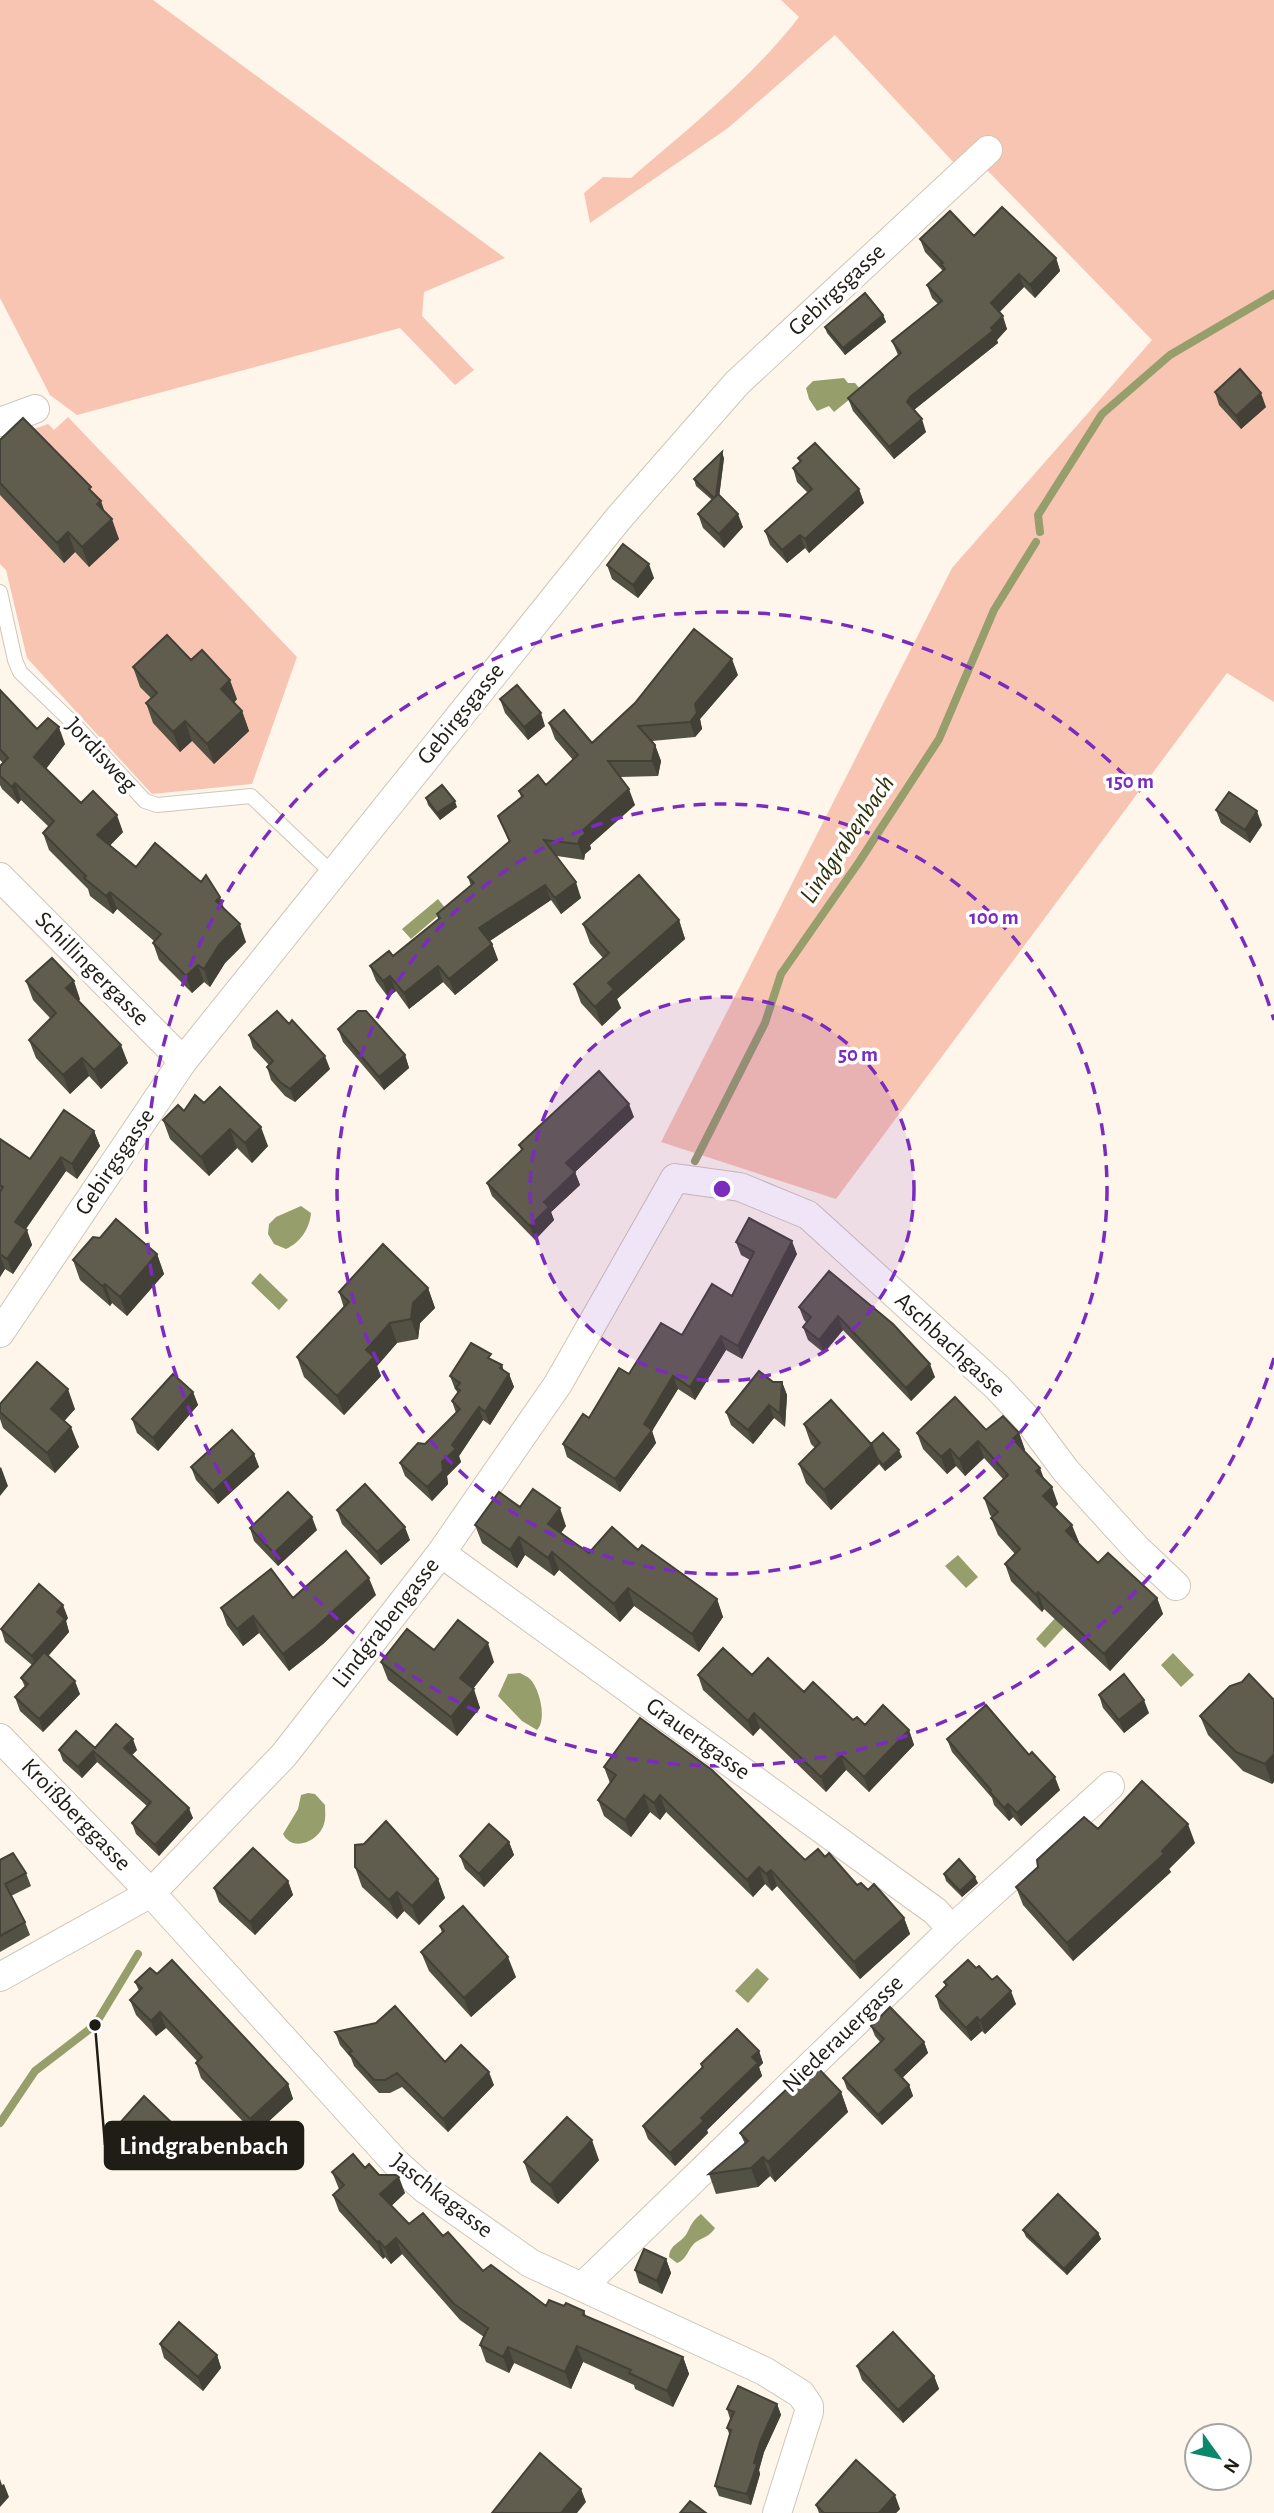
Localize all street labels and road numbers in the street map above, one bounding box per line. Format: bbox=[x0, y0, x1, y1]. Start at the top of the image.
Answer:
street label: Gebirgsgasse bbox=[784, 239, 890, 341]
street label: Gebirgsgasse bbox=[413, 659, 509, 769]
street label: Jordisweg bbox=[61, 713, 141, 797]
street label: Schillingergasse bbox=[30, 907, 154, 1031]
street label: Gebirgsgasse bbox=[71, 1104, 159, 1220]
street label: Aschbachgasse bbox=[890, 1288, 1010, 1402]
street label: Lindgrabengasse bbox=[328, 1553, 444, 1693]
street label: Grauertgasse bbox=[642, 1693, 754, 1785]
street label: Kroißberggasse bbox=[17, 1754, 135, 1876]
street label: Niederauergasse bbox=[778, 1971, 908, 2097]
street label: Jaschkagasse bbox=[387, 2149, 497, 2243]

